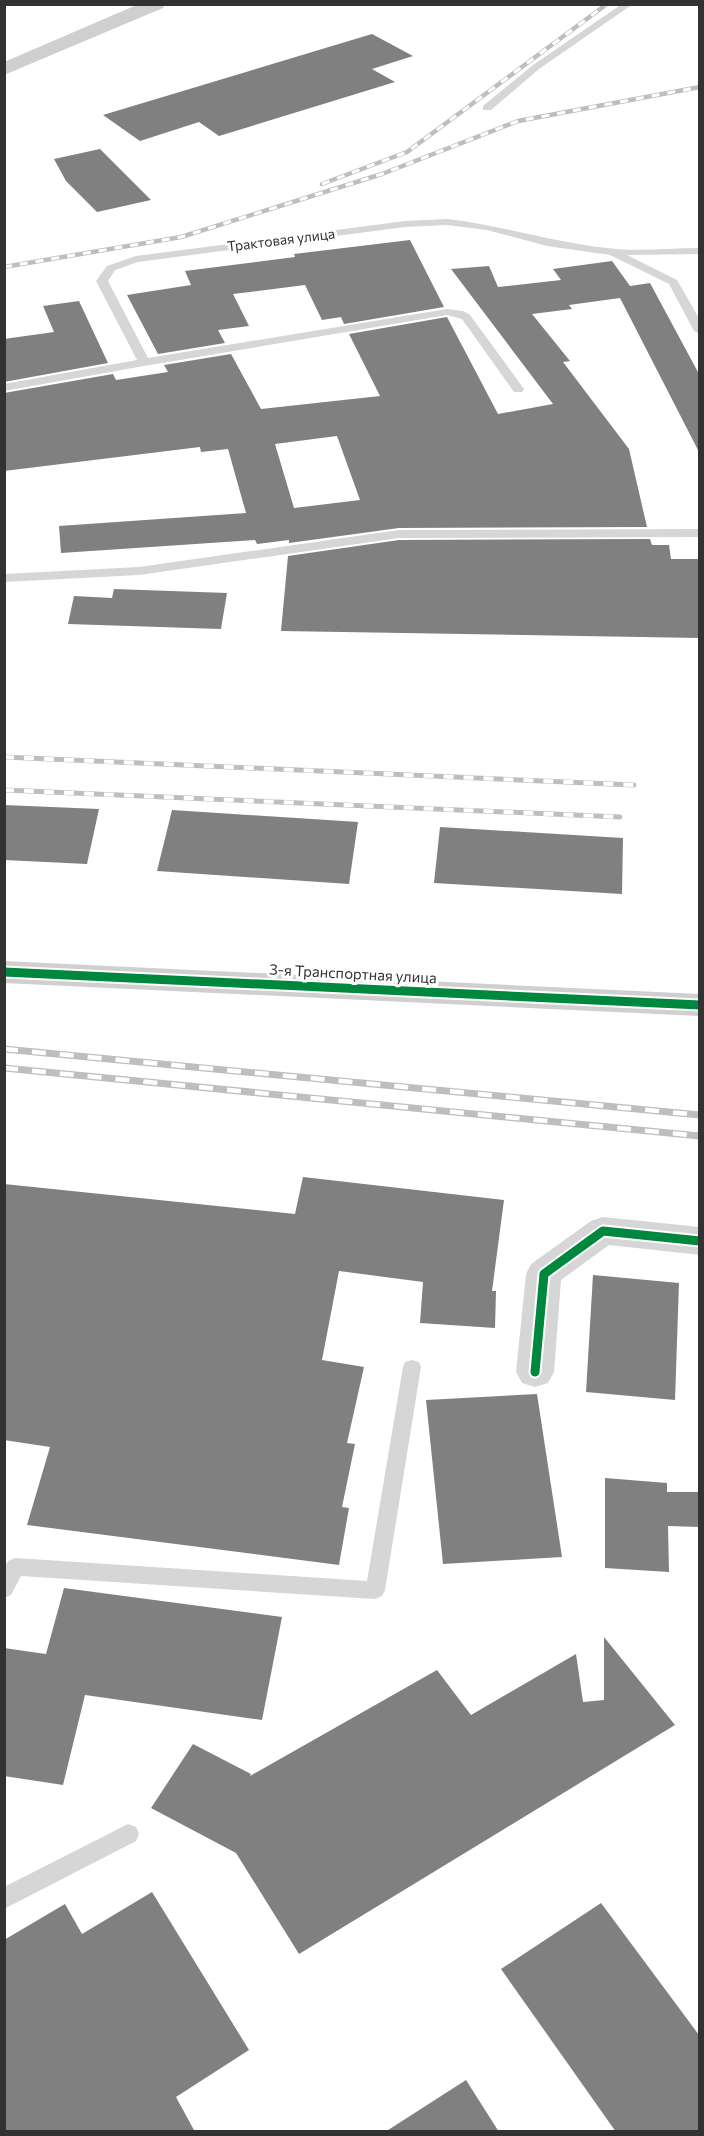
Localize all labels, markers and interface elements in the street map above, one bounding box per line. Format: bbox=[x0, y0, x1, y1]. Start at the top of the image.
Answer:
street label: Трактовая улица bbox=[226, 224, 336, 255]
street label: 3-я Транспортная улица bbox=[269, 960, 437, 986]

